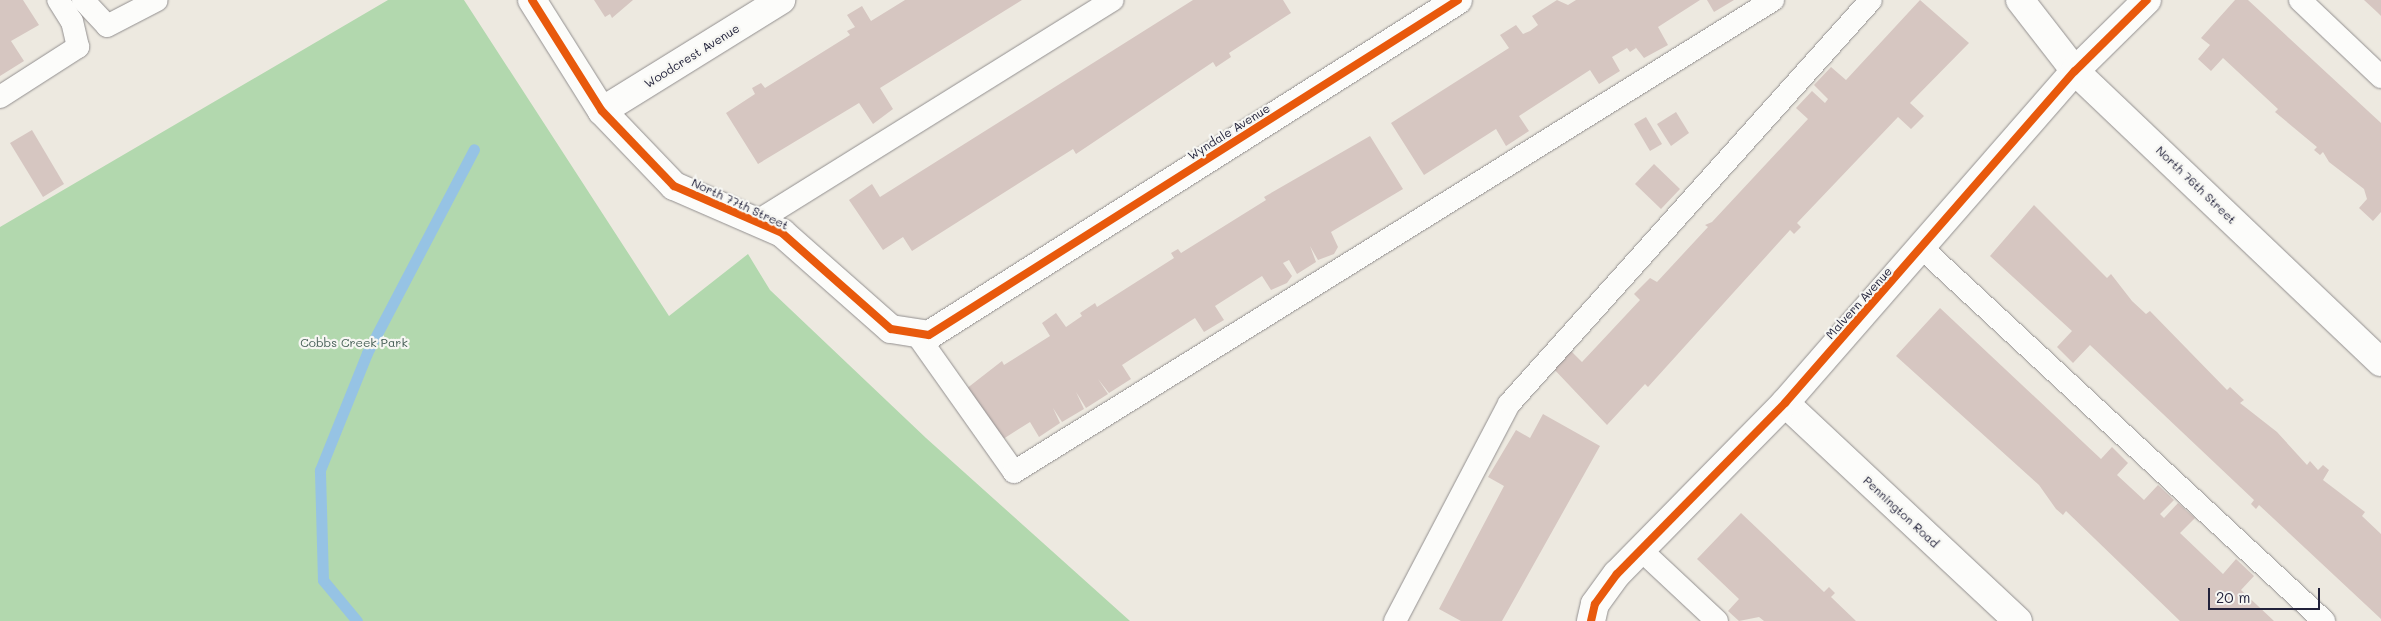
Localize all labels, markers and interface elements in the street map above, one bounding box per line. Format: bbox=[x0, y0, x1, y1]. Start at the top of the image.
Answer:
street label: Woodcrest Avenue bbox=[642, 21, 742, 91]
street label: Wyndale Avenue bbox=[1185, 101, 1273, 163]
street label: North 76th Street bbox=[2153, 143, 2239, 227]
street label: North 77th Street bbox=[689, 175, 791, 233]
street label: Malvern Avenue bbox=[1823, 264, 1895, 342]
park label: Cobbs Creek Park bbox=[300, 336, 408, 350]
street label: Pennington Road bbox=[1860, 473, 1942, 551]
scale bar bbox=[2211, 578, 2324, 610]
text: 20 m bbox=[2216, 587, 2250, 607]

